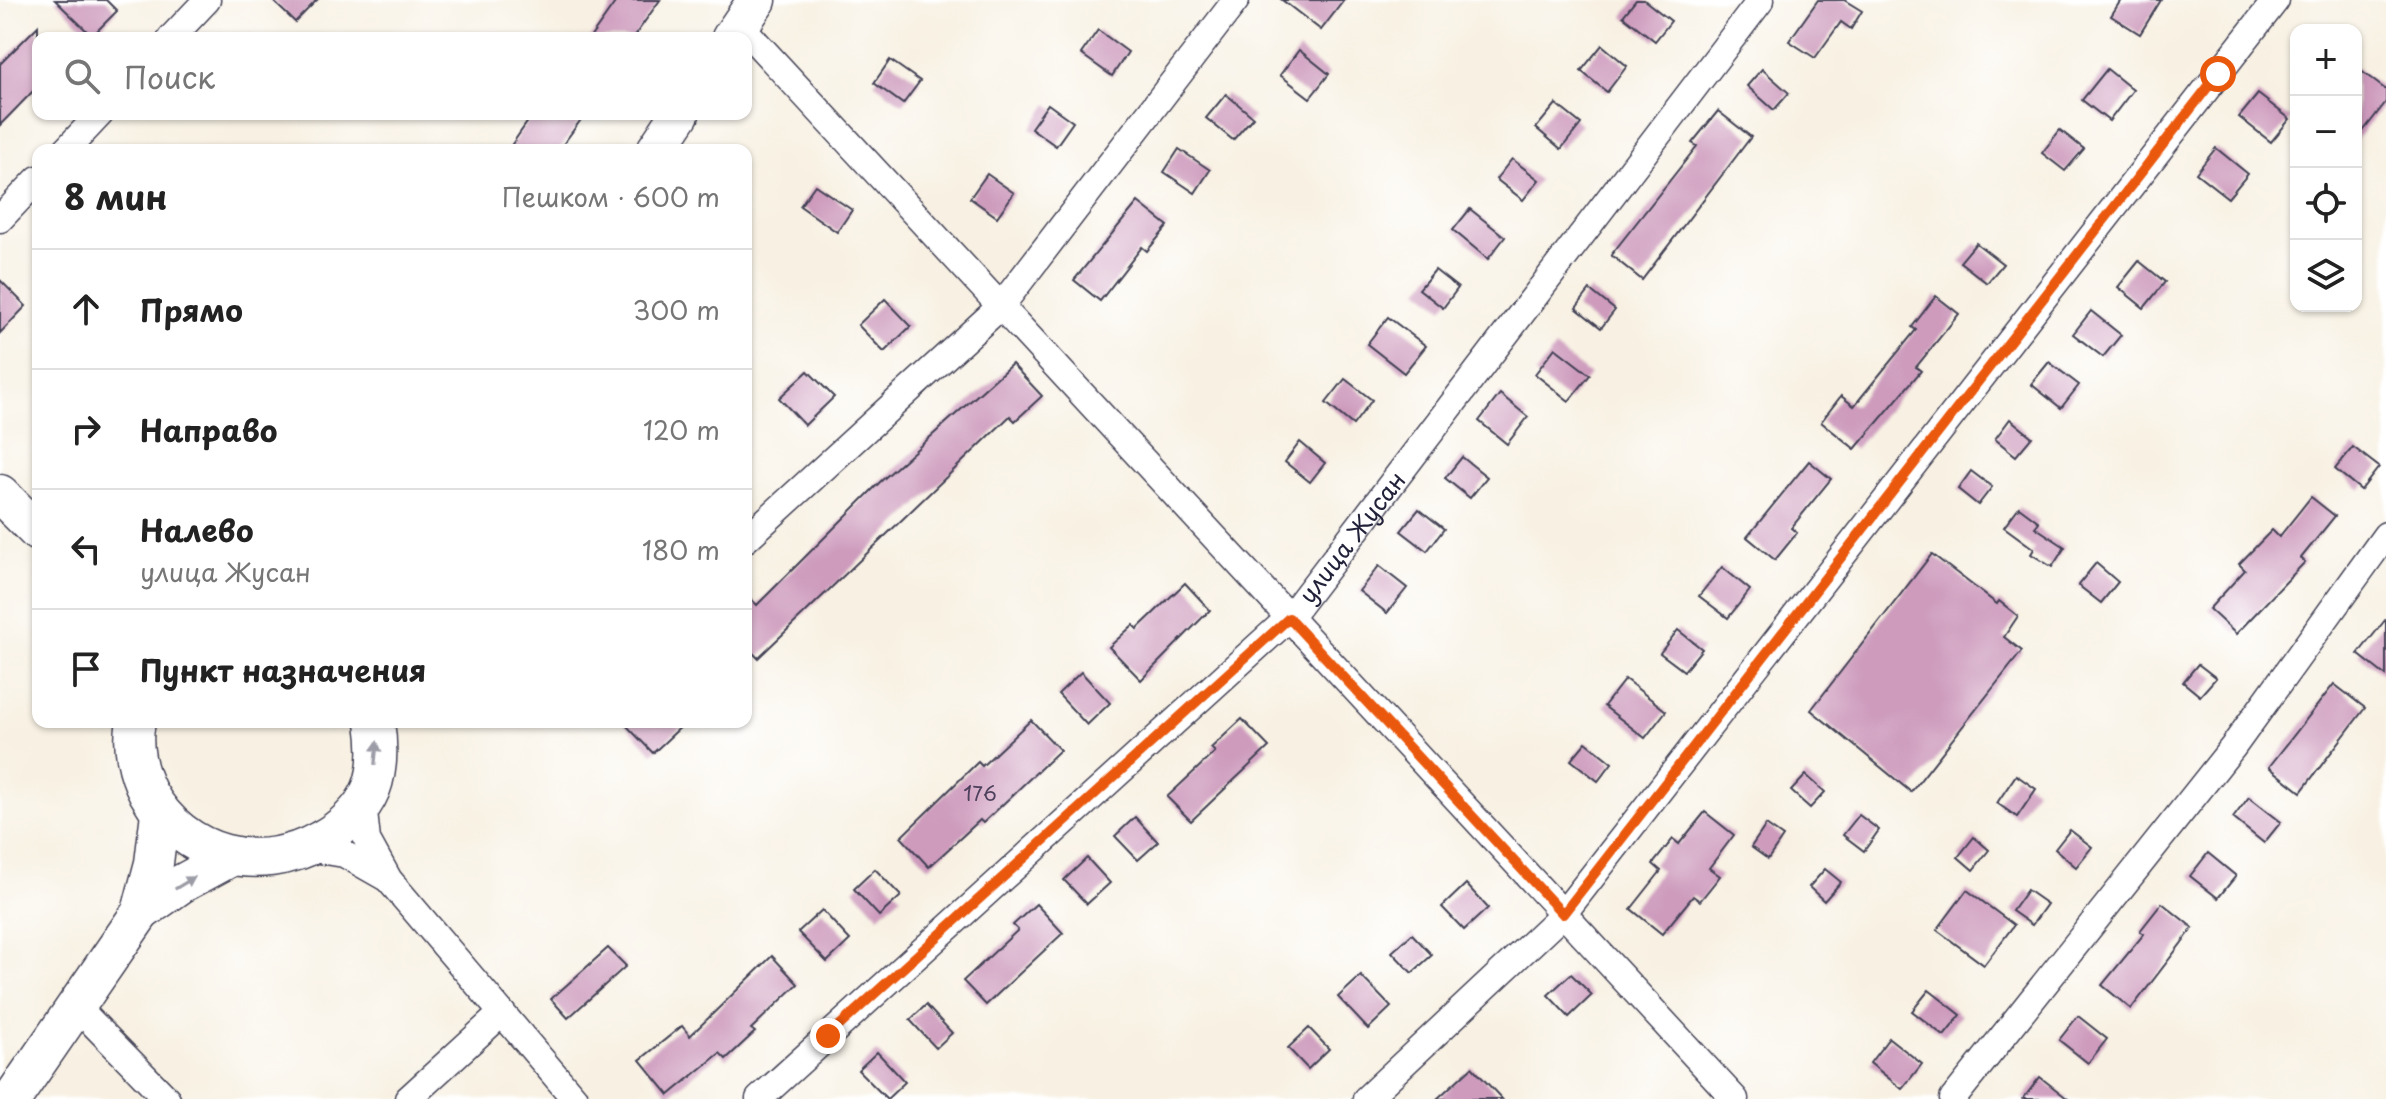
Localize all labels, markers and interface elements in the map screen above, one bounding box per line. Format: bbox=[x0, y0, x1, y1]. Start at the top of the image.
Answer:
map controls bbox=[2290, 24, 2362, 312]
button: + bbox=[2290, 24, 2362, 96]
search box bbox=[32, 32, 752, 120]
icon: search bbox=[60, 54, 104, 98]
text: Поиск bbox=[124, 54, 215, 99]
route start bbox=[2200, 56, 2236, 92]
button: − bbox=[2290, 96, 2362, 168]
button: locate bbox=[2290, 168, 2362, 240]
text: 8 мин bbox=[64, 170, 167, 222]
text: Пешком · 600 m bbox=[502, 177, 720, 216]
button: layers bbox=[2290, 240, 2362, 312]
icon: ahead bbox=[64, 287, 108, 331]
text: Прямо bbox=[140, 287, 243, 332]
text: 300 m bbox=[633, 290, 720, 329]
icon: right bbox=[64, 407, 108, 451]
text: Направо bbox=[140, 407, 278, 452]
text: 120 m bbox=[643, 410, 720, 449]
street label: улица Жусан bbox=[1289, 463, 1413, 610]
text: Налево bbox=[140, 507, 254, 552]
icon: left bbox=[64, 527, 108, 571]
text: 180 m bbox=[642, 530, 720, 569]
text: улица Жусан bbox=[140, 552, 311, 591]
icon: arrive bbox=[64, 647, 108, 691]
text: Пункт назначения bbox=[140, 647, 426, 692]
one-way arrow bbox=[370, 740, 383, 765]
house number: 176 bbox=[963, 778, 997, 808]
one-way arrow bbox=[174, 876, 196, 890]
route end bbox=[810, 1018, 846, 1054]

